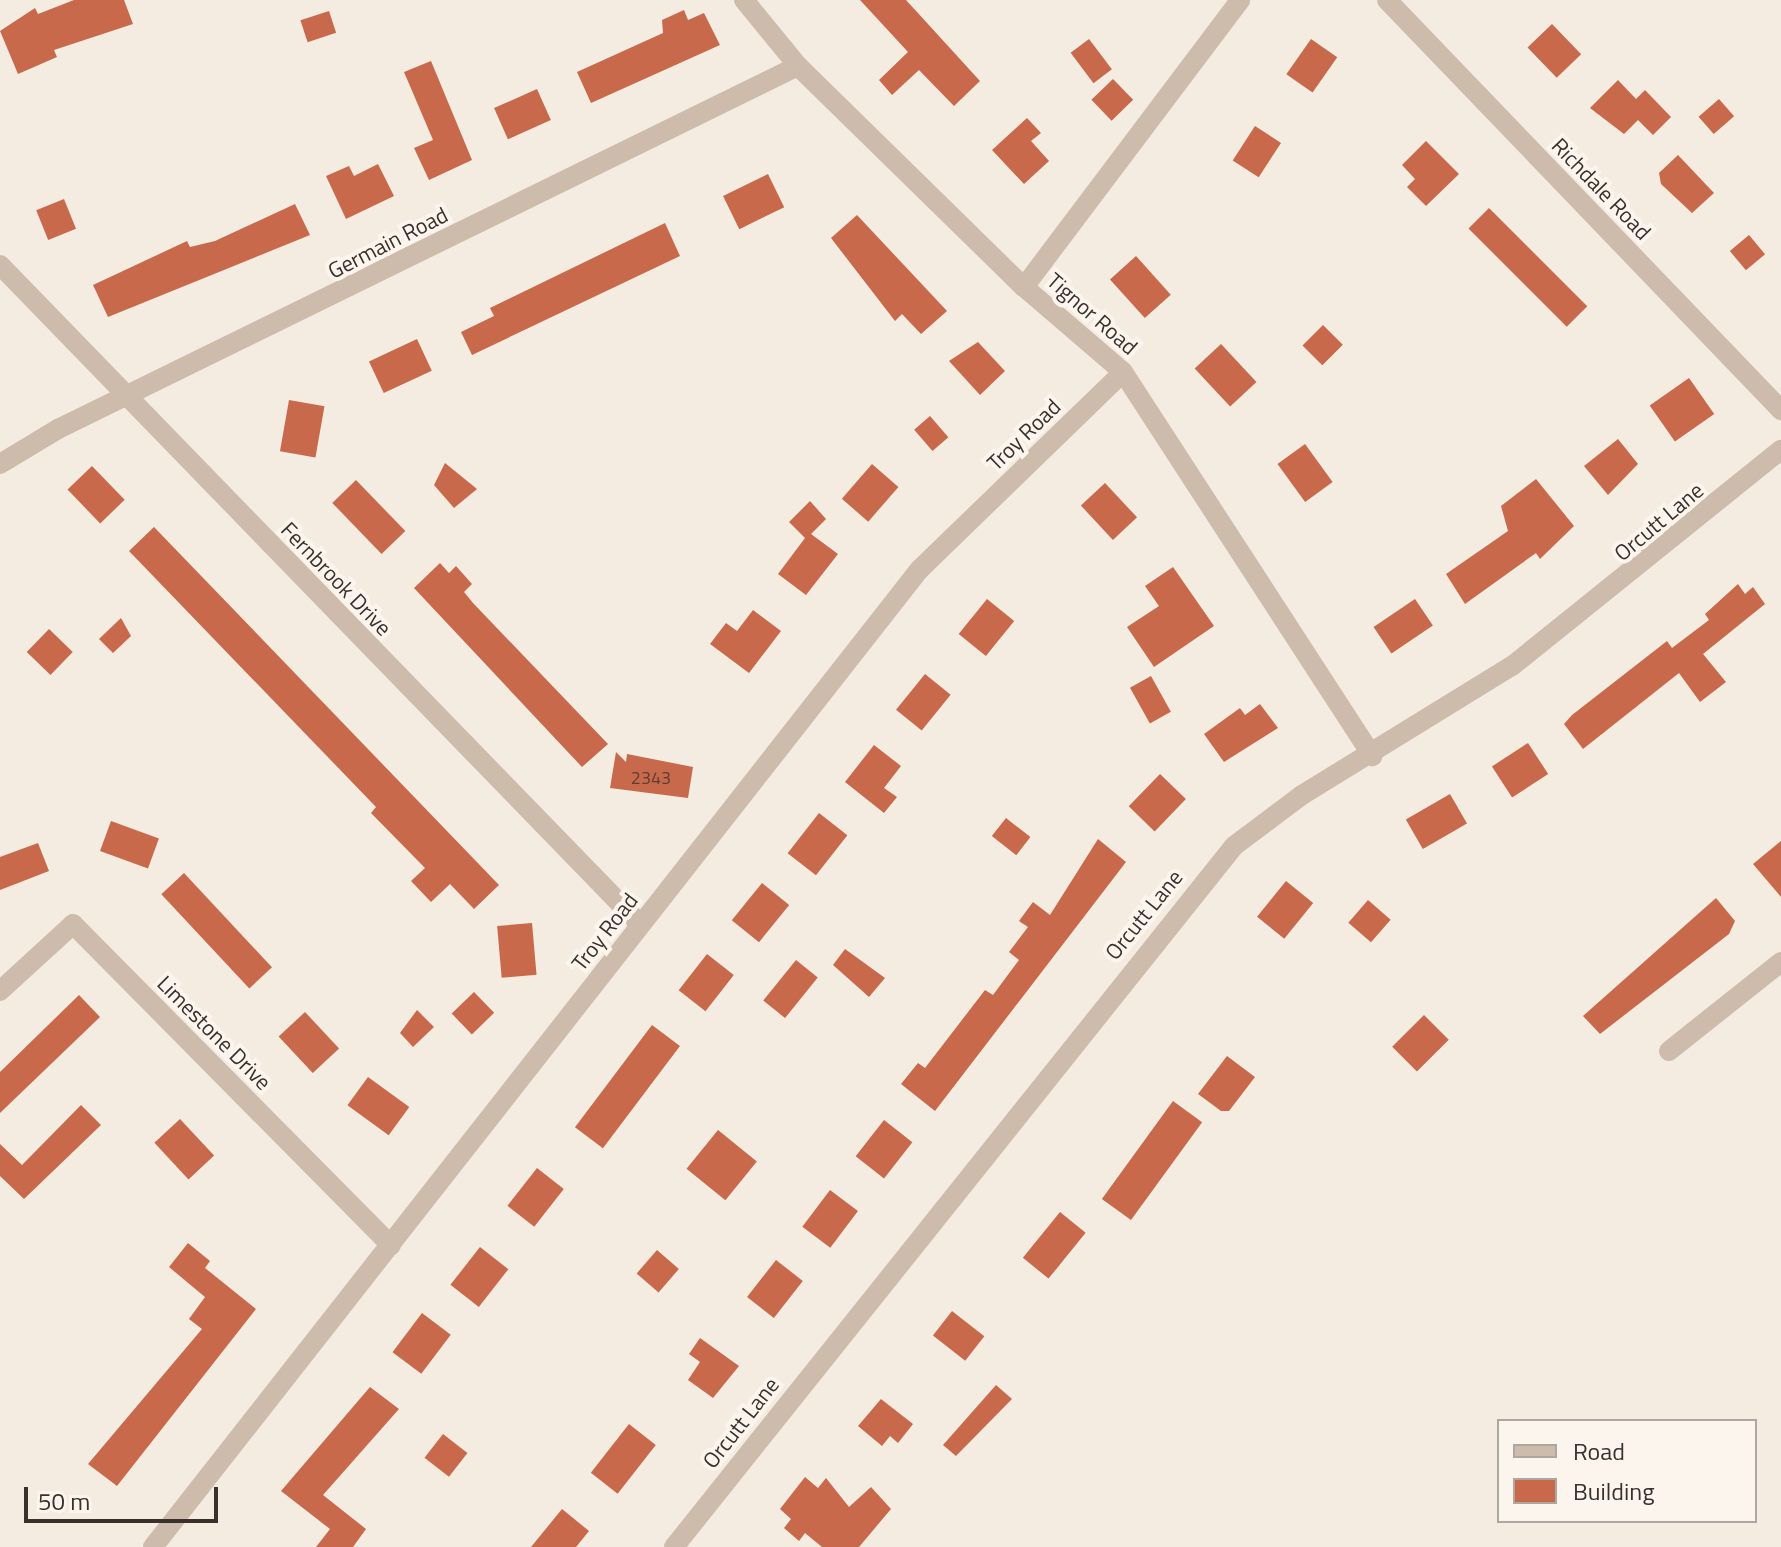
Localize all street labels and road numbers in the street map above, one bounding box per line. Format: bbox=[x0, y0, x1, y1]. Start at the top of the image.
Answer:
street label: Richdale Road bbox=[1546, 133, 1656, 245]
street label: Germain Road bbox=[324, 202, 452, 284]
street label: Tignor Road bbox=[1041, 268, 1143, 360]
street label: Troy Road bbox=[982, 394, 1066, 476]
street label: Orcutt Lane bbox=[1609, 477, 1709, 567]
street label: Fernbrook Drive bbox=[275, 517, 397, 641]
street label: Orcutt Lane bbox=[1100, 865, 1188, 965]
street label: Troy Road bbox=[566, 888, 644, 976]
street label: Limestone Drive bbox=[152, 971, 276, 1095]
street label: Orcutt Lane bbox=[697, 1372, 785, 1474]

